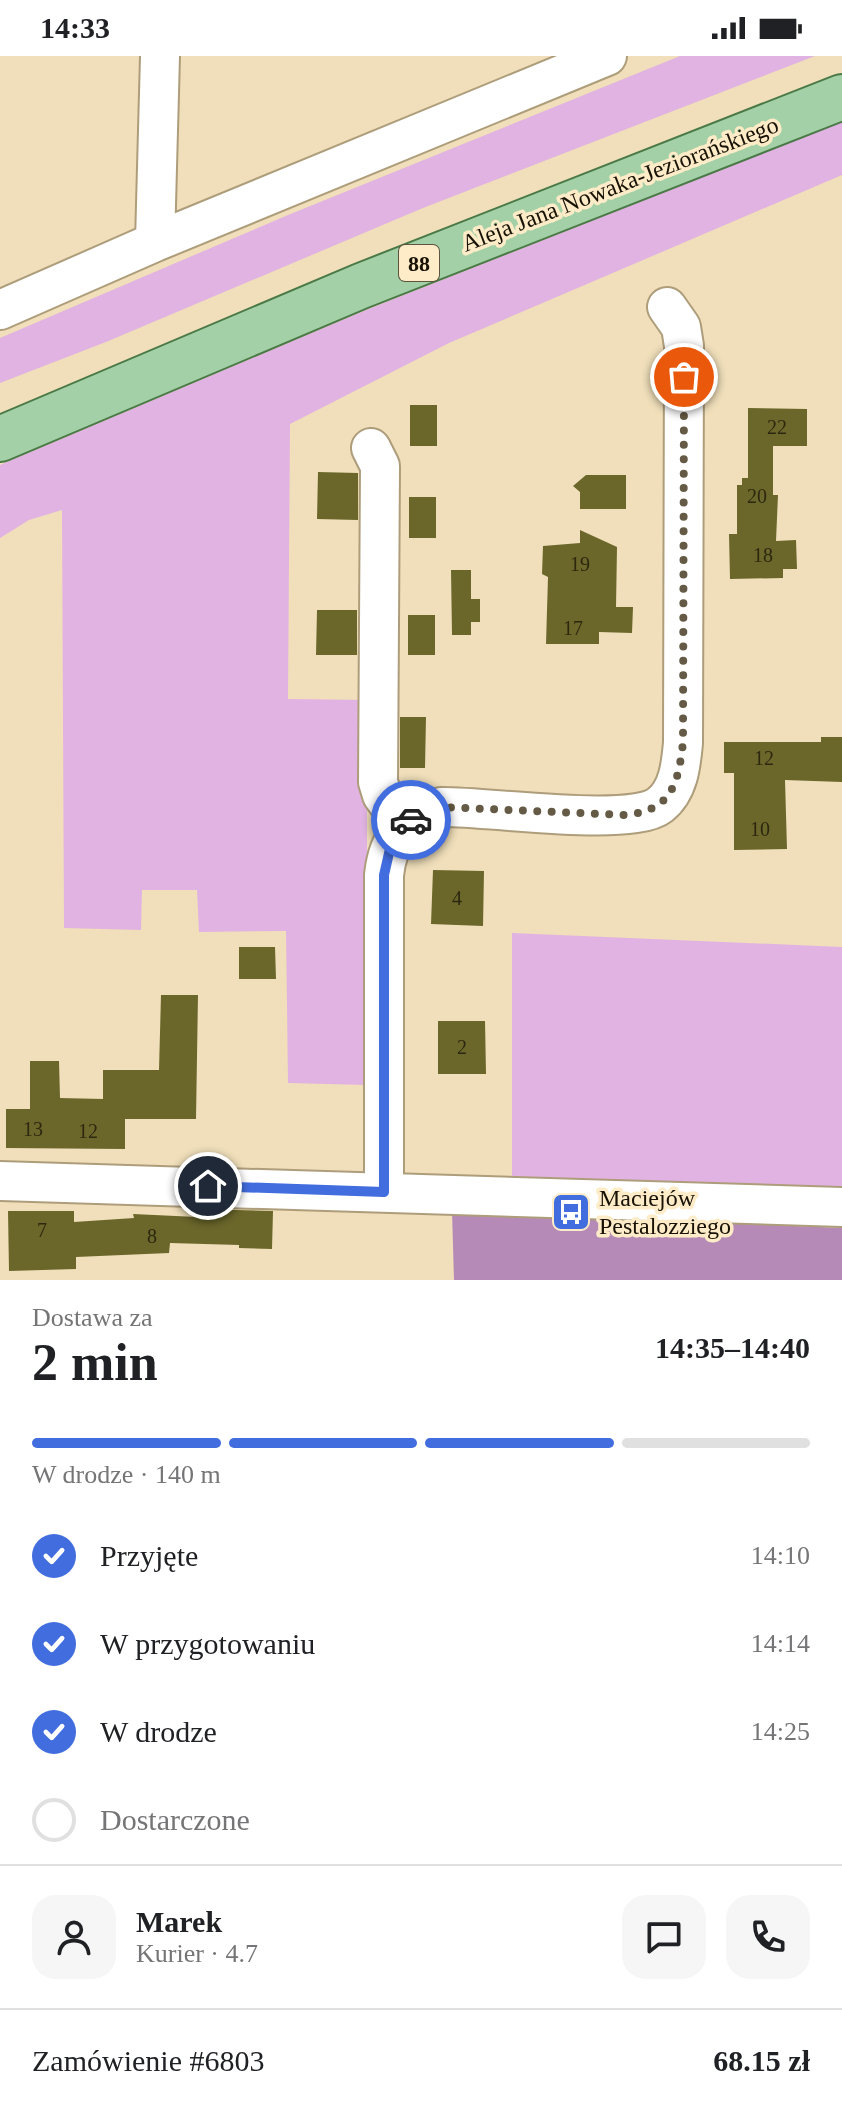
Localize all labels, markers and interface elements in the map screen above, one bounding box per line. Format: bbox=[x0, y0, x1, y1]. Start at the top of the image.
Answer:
text: 14:33 bbox=[40, 11, 110, 44]
street label: Aleja Jana Nowaka-Jeziorańskiego bbox=[458, 111, 782, 257]
road number: 88 bbox=[399, 245, 439, 281]
pin bbox=[650, 343, 718, 411]
icon: bag bbox=[662, 355, 706, 399]
house number: 22 bbox=[767, 416, 787, 438]
house number: 20 bbox=[747, 485, 767, 507]
house number: 18 bbox=[753, 544, 773, 566]
house number: 19 bbox=[570, 553, 590, 575]
house number: 17 bbox=[563, 617, 583, 639]
house number: 12 bbox=[754, 747, 774, 769]
courier bbox=[371, 780, 451, 860]
icon: car bbox=[389, 798, 433, 842]
house number: 10 bbox=[750, 818, 770, 840]
house number: 4 bbox=[452, 887, 462, 909]
house number: 2 bbox=[457, 1036, 467, 1058]
house number: 13 bbox=[23, 1118, 43, 1140]
house number: 12 bbox=[78, 1120, 98, 1142]
pin bbox=[174, 1152, 242, 1220]
icon: home bbox=[186, 1164, 230, 1208]
place label: Maciejów Pestalozziego bbox=[599, 1185, 731, 1239]
bus stop icon: Maciejów Pestalozziego bbox=[550, 1191, 592, 1233]
house number: 7 bbox=[37, 1219, 47, 1241]
house number: 8 bbox=[147, 1225, 157, 1247]
text: Dostawa za bbox=[32, 1303, 153, 1332]
text: 14:35–14:40 bbox=[655, 1331, 810, 1364]
text: 2 min bbox=[32, 1334, 158, 1391]
text: W drodze · 140 m bbox=[32, 1460, 221, 1489]
icon: check bbox=[32, 1534, 76, 1578]
text: Przyjęte bbox=[100, 1539, 198, 1572]
text: 14:10 bbox=[751, 1541, 810, 1570]
icon: check bbox=[32, 1622, 76, 1666]
text: W przygotowaniu bbox=[100, 1627, 315, 1660]
text: 14:14 bbox=[751, 1629, 810, 1658]
icon: check bbox=[32, 1710, 76, 1754]
text: W drodze bbox=[100, 1715, 217, 1748]
text: 14:25 bbox=[751, 1717, 810, 1746]
text: Dostarczone bbox=[100, 1803, 250, 1836]
button: person bbox=[32, 1895, 116, 1979]
button: chat bbox=[622, 1895, 706, 1979]
button: phone bbox=[726, 1895, 810, 1979]
text: Marek bbox=[136, 1905, 222, 1938]
text: Kurier · 4.7 bbox=[136, 1939, 258, 1968]
text: Zamówienie #6803 bbox=[32, 2044, 264, 2077]
text: 68.15 zł bbox=[713, 2044, 810, 2077]

